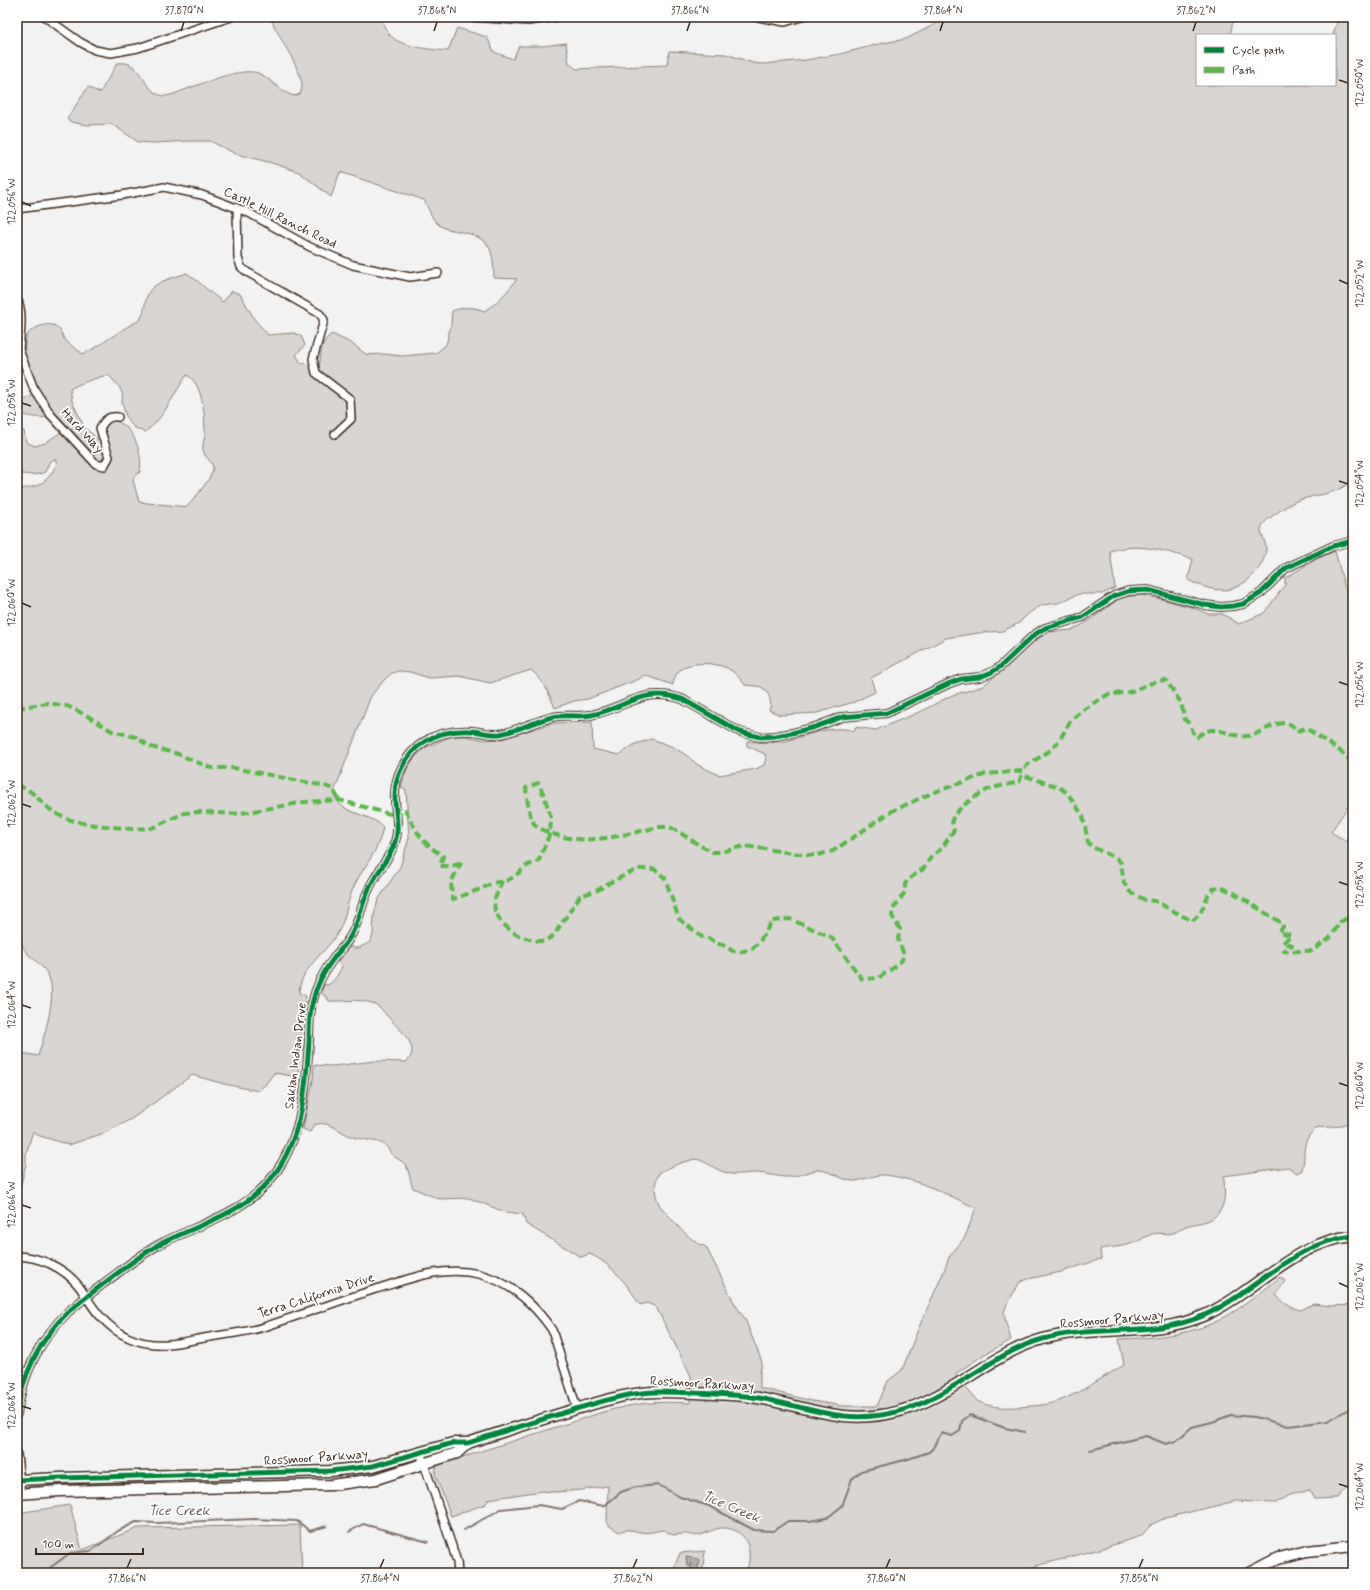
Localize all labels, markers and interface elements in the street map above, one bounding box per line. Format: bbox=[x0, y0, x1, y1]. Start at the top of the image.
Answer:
text: 37.870°N bbox=[165, 4, 204, 18]
text: 37.868°N bbox=[418, 4, 457, 18]
text: 37.866°N bbox=[671, 4, 709, 18]
text: 37.864°N bbox=[924, 4, 963, 18]
text: 37.862°N bbox=[1176, 4, 1216, 18]
legend bbox=[1196, 34, 1336, 86]
text: Cycle path bbox=[1232, 43, 1284, 59]
text: 122.050°W bbox=[1353, 59, 1367, 107]
text: Path bbox=[1232, 63, 1255, 79]
text: 122.056°W bbox=[5, 179, 19, 225]
street label: Castle Hill Ranch Road bbox=[221, 183, 339, 253]
text: 122.052°W bbox=[1353, 260, 1367, 308]
text: 122.058°W bbox=[5, 380, 19, 426]
street label: Hard Way bbox=[57, 405, 107, 457]
text: 122.054°W bbox=[1353, 460, 1367, 508]
text: 122.060°W bbox=[5, 579, 19, 627]
text: 122.056°W bbox=[1353, 662, 1367, 708]
text: 122.062°W bbox=[5, 780, 19, 828]
text: 122.058°W bbox=[1353, 862, 1367, 908]
text: 122.064°W bbox=[5, 981, 19, 1029]
street label: Saklan Indian Drive bbox=[281, 1002, 311, 1110]
text: 122.060°W bbox=[1353, 1062, 1367, 1110]
text: 122.066°W bbox=[5, 1182, 19, 1228]
text: 122.062°W bbox=[1353, 1263, 1367, 1311]
street label: Terra California Drive bbox=[256, 1269, 377, 1325]
street label: Rossmoor Parkway bbox=[1059, 1307, 1165, 1333]
street label: Rossmoor Parkway bbox=[650, 1373, 754, 1395]
text: 122.068°W bbox=[5, 1382, 19, 1430]
street label: Rossmoor Parkway bbox=[263, 1446, 369, 1470]
text: 122.064°W bbox=[1353, 1463, 1367, 1511]
water label: Tice Creek bbox=[699, 1487, 764, 1528]
water label: Tice Creek bbox=[148, 1502, 211, 1520]
scale bar bbox=[36, 1530, 143, 1556]
text: 100 m bbox=[42, 1537, 74, 1553]
text: 37.866°N bbox=[108, 1572, 146, 1586]
text: 37.864°N bbox=[361, 1572, 400, 1586]
text: 37.862°N bbox=[613, 1572, 653, 1586]
text: 37.860°N bbox=[866, 1572, 906, 1586]
text: 37.858°N bbox=[1120, 1572, 1158, 1586]

